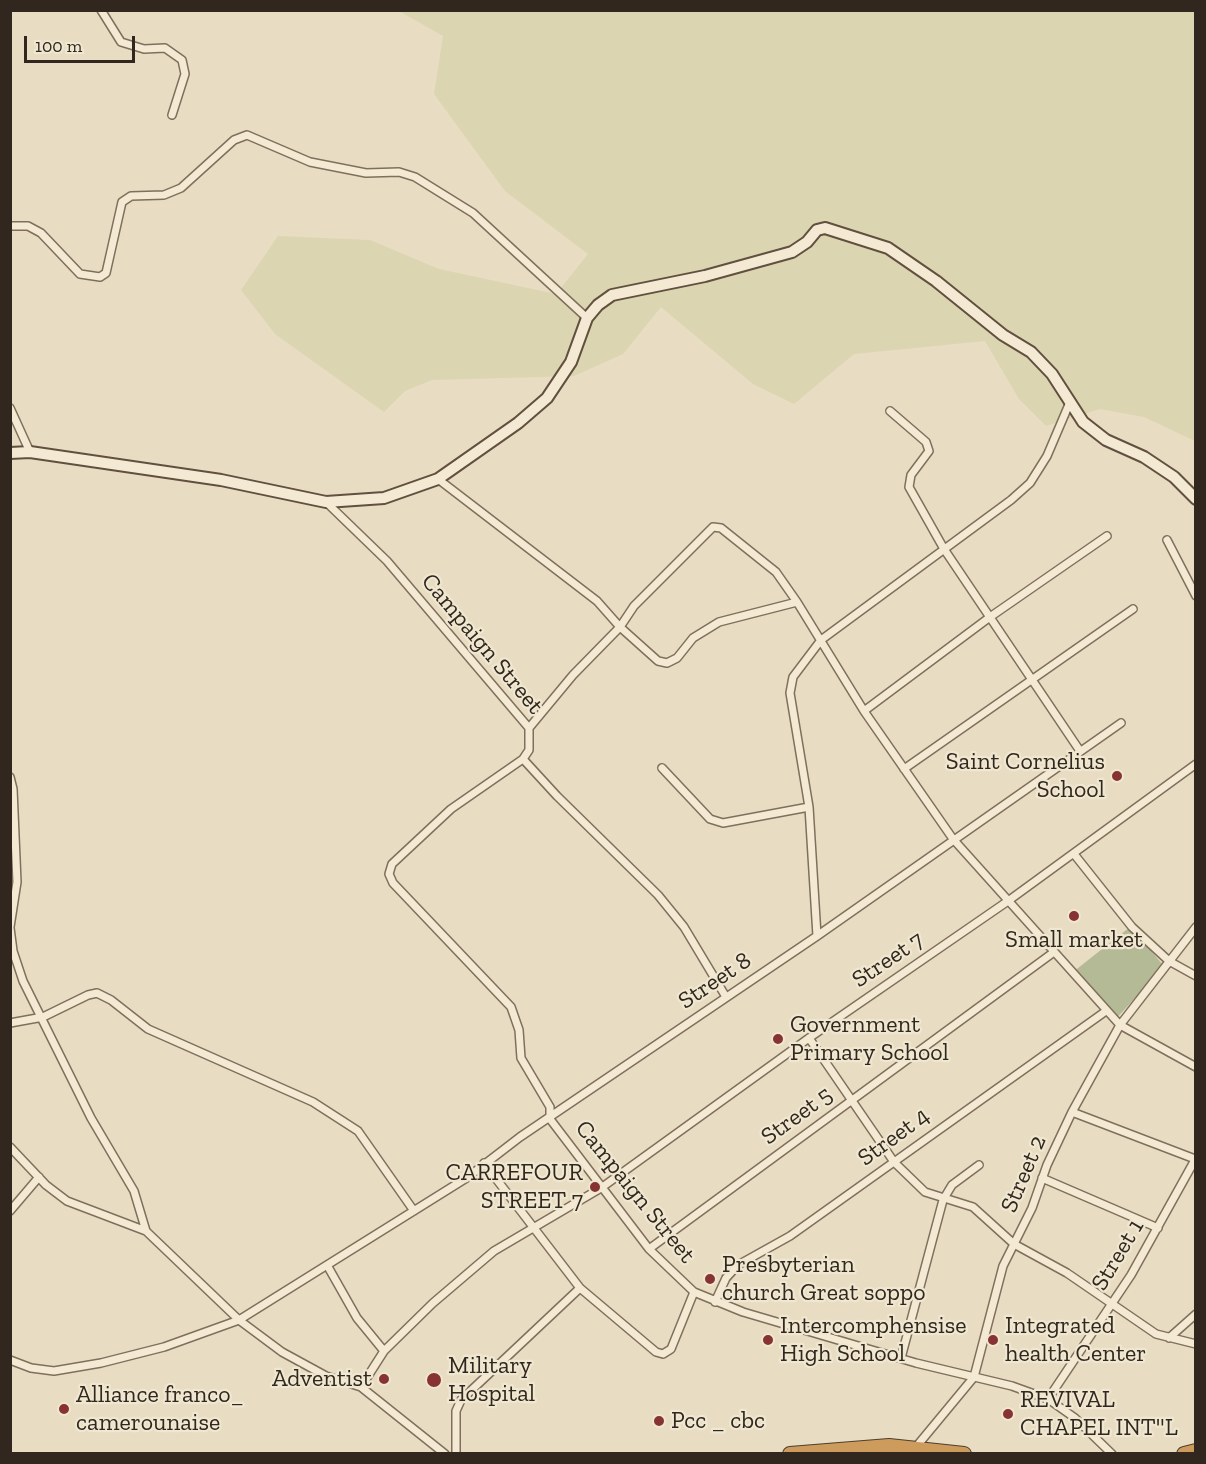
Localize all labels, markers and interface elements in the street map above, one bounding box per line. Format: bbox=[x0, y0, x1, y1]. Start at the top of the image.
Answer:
scale bar bbox=[27, 24, 138, 62]
text: 100 m bbox=[35, 35, 82, 57]
street label: Campaign Street bbox=[415, 568, 549, 720]
place label: Saint Cornelius School bbox=[946, 748, 1105, 804]
marker: Saint Cornelius School bbox=[1110, 769, 1124, 783]
marker: Small market bbox=[1067, 909, 1081, 923]
street label: Street 7 bbox=[847, 926, 929, 994]
place label: Small market bbox=[1005, 926, 1143, 954]
street label: Street 8 bbox=[673, 946, 757, 1016]
place label: Government Primary School bbox=[790, 1011, 949, 1067]
marker: Government Primary School bbox=[771, 1032, 785, 1046]
street label: Street 5 bbox=[756, 1081, 838, 1151]
street label: Street 4 bbox=[853, 1101, 935, 1173]
street label: Campaign Street bbox=[569, 1115, 701, 1269]
street label: Street 2 bbox=[995, 1131, 1053, 1217]
place label: CARREFOUR STREET 7 bbox=[446, 1159, 583, 1215]
marker: CARREFOUR STREET 7 bbox=[588, 1180, 602, 1194]
street label: Street 1 bbox=[1086, 1214, 1150, 1296]
place label: Presbyterian church Great soppo bbox=[722, 1251, 925, 1307]
marker: Presbyterian church Great soppo bbox=[703, 1272, 717, 1286]
place label: Intercomphensise High School bbox=[780, 1312, 967, 1368]
place label: Integrated health Center bbox=[1005, 1312, 1146, 1368]
marker: Intercomphensise High School bbox=[761, 1333, 775, 1347]
marker: Integrated health Center bbox=[986, 1333, 1000, 1347]
place label: Military Hospital bbox=[448, 1352, 535, 1408]
place label: Adventist bbox=[272, 1365, 372, 1393]
marker: Military Hospital bbox=[425, 1371, 443, 1389]
marker: Adventist bbox=[377, 1372, 391, 1386]
place label: Alliance franco_ camerounaise bbox=[76, 1381, 243, 1437]
place label: REVIVAL CHAPEL INT"L bbox=[1020, 1386, 1178, 1442]
marker: Alliance franco_ camerounaise bbox=[57, 1402, 71, 1416]
place label: Pcc _ cbc bbox=[671, 1407, 765, 1435]
marker: REVIVAL CHAPEL INT"L bbox=[1001, 1407, 1015, 1421]
marker: Pcc _ cbc bbox=[652, 1414, 666, 1428]

